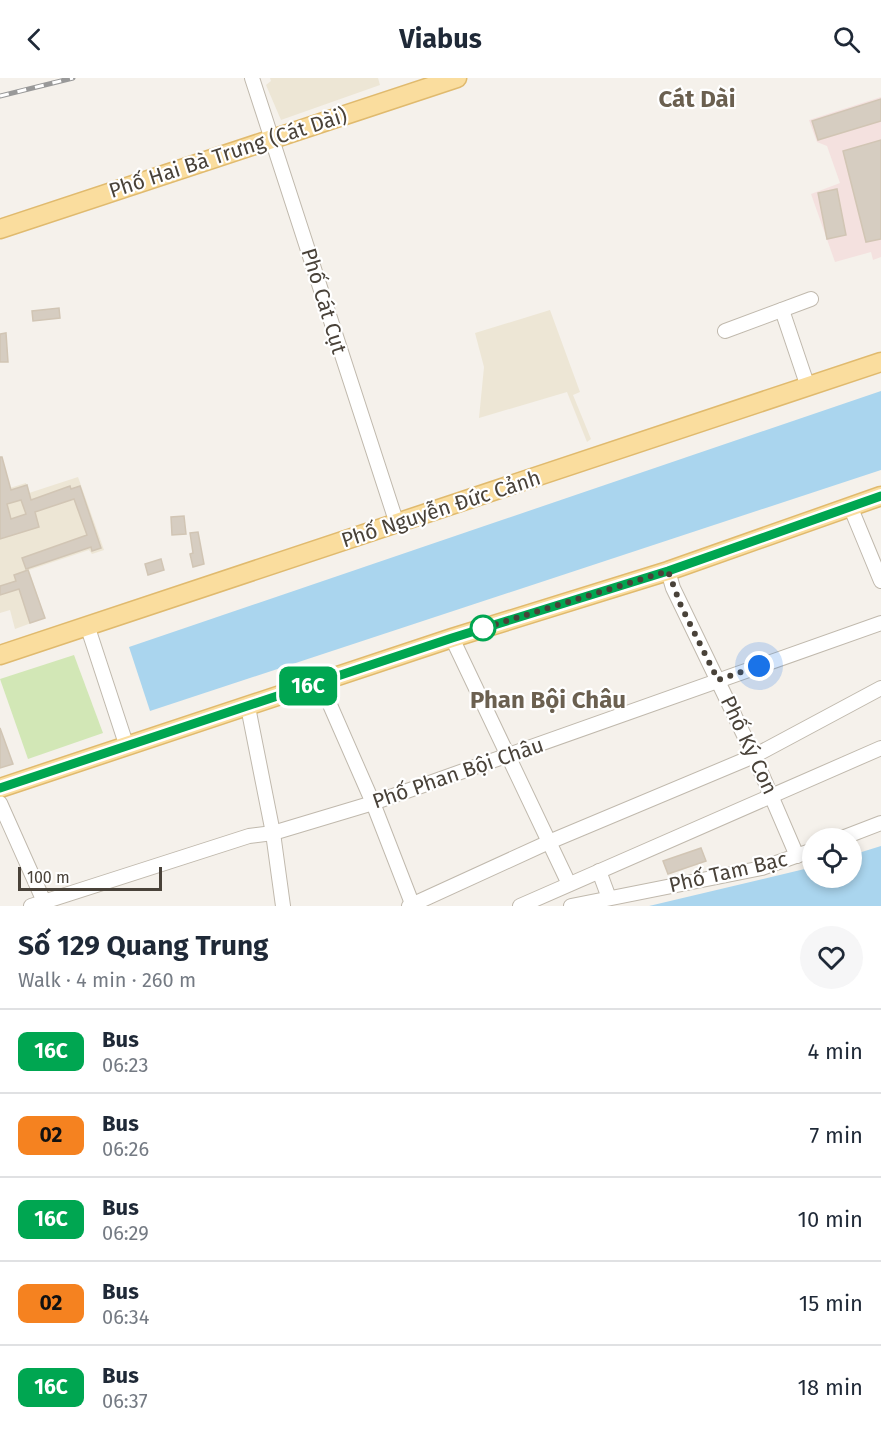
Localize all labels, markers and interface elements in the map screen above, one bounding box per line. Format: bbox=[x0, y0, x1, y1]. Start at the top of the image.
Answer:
icon: back bbox=[18, 23, 51, 56]
text: Viabus bbox=[399, 23, 482, 55]
icon: search bbox=[830, 23, 863, 56]
district label: Cát Dài bbox=[659, 85, 735, 113]
street label: Phố Hai Bà Trưng (Cát Dài) bbox=[106, 102, 350, 204]
street label: Phố Cát Cụt bbox=[296, 245, 353, 357]
street label: Phố Nguyễn Đức Cảnh bbox=[338, 465, 544, 553]
unlabelled marker bbox=[470, 615, 496, 641]
your location bbox=[744, 651, 774, 681]
line badge: 16C bbox=[274, 666, 342, 706]
text: 16C bbox=[291, 673, 325, 699]
district label: Phan Bội Châu bbox=[470, 686, 626, 714]
street label: Phố Ký Con bbox=[715, 692, 783, 798]
street label: Phố Phan Bội Châu bbox=[369, 732, 547, 814]
map controls bbox=[802, 828, 862, 888]
button: locate bbox=[802, 828, 862, 888]
street label: Phố Tam Bạc bbox=[666, 846, 790, 898]
scale bar bbox=[18, 864, 162, 892]
text: 100 m bbox=[27, 868, 70, 887]
button: heart bbox=[800, 926, 863, 989]
text: Số 129 Quang Trung bbox=[18, 929, 269, 962]
text: Walk · 4 min · 260 m bbox=[18, 968, 196, 992]
text: Bus bbox=[102, 1026, 139, 1053]
text: 16C bbox=[34, 1038, 68, 1064]
text: 4 min bbox=[808, 1038, 863, 1065]
text: 06:23 bbox=[102, 1053, 148, 1077]
text: Bus bbox=[102, 1110, 139, 1137]
text: 02 bbox=[40, 1122, 62, 1148]
text: 7 min bbox=[809, 1122, 863, 1149]
text: 06:26 bbox=[102, 1137, 149, 1161]
text: Bus bbox=[102, 1194, 139, 1221]
text: 16C bbox=[34, 1206, 68, 1232]
text: 10 min bbox=[797, 1206, 863, 1233]
text: 06:29 bbox=[102, 1221, 149, 1245]
text: Bus bbox=[102, 1278, 139, 1305]
text: 02 bbox=[40, 1290, 62, 1316]
text: 15 min bbox=[799, 1290, 863, 1317]
text: 06:34 bbox=[102, 1305, 149, 1329]
text: Bus bbox=[102, 1362, 139, 1389]
text: 16C bbox=[34, 1374, 68, 1400]
text: 18 min bbox=[798, 1374, 863, 1401]
text: 06:37 bbox=[102, 1389, 148, 1413]

